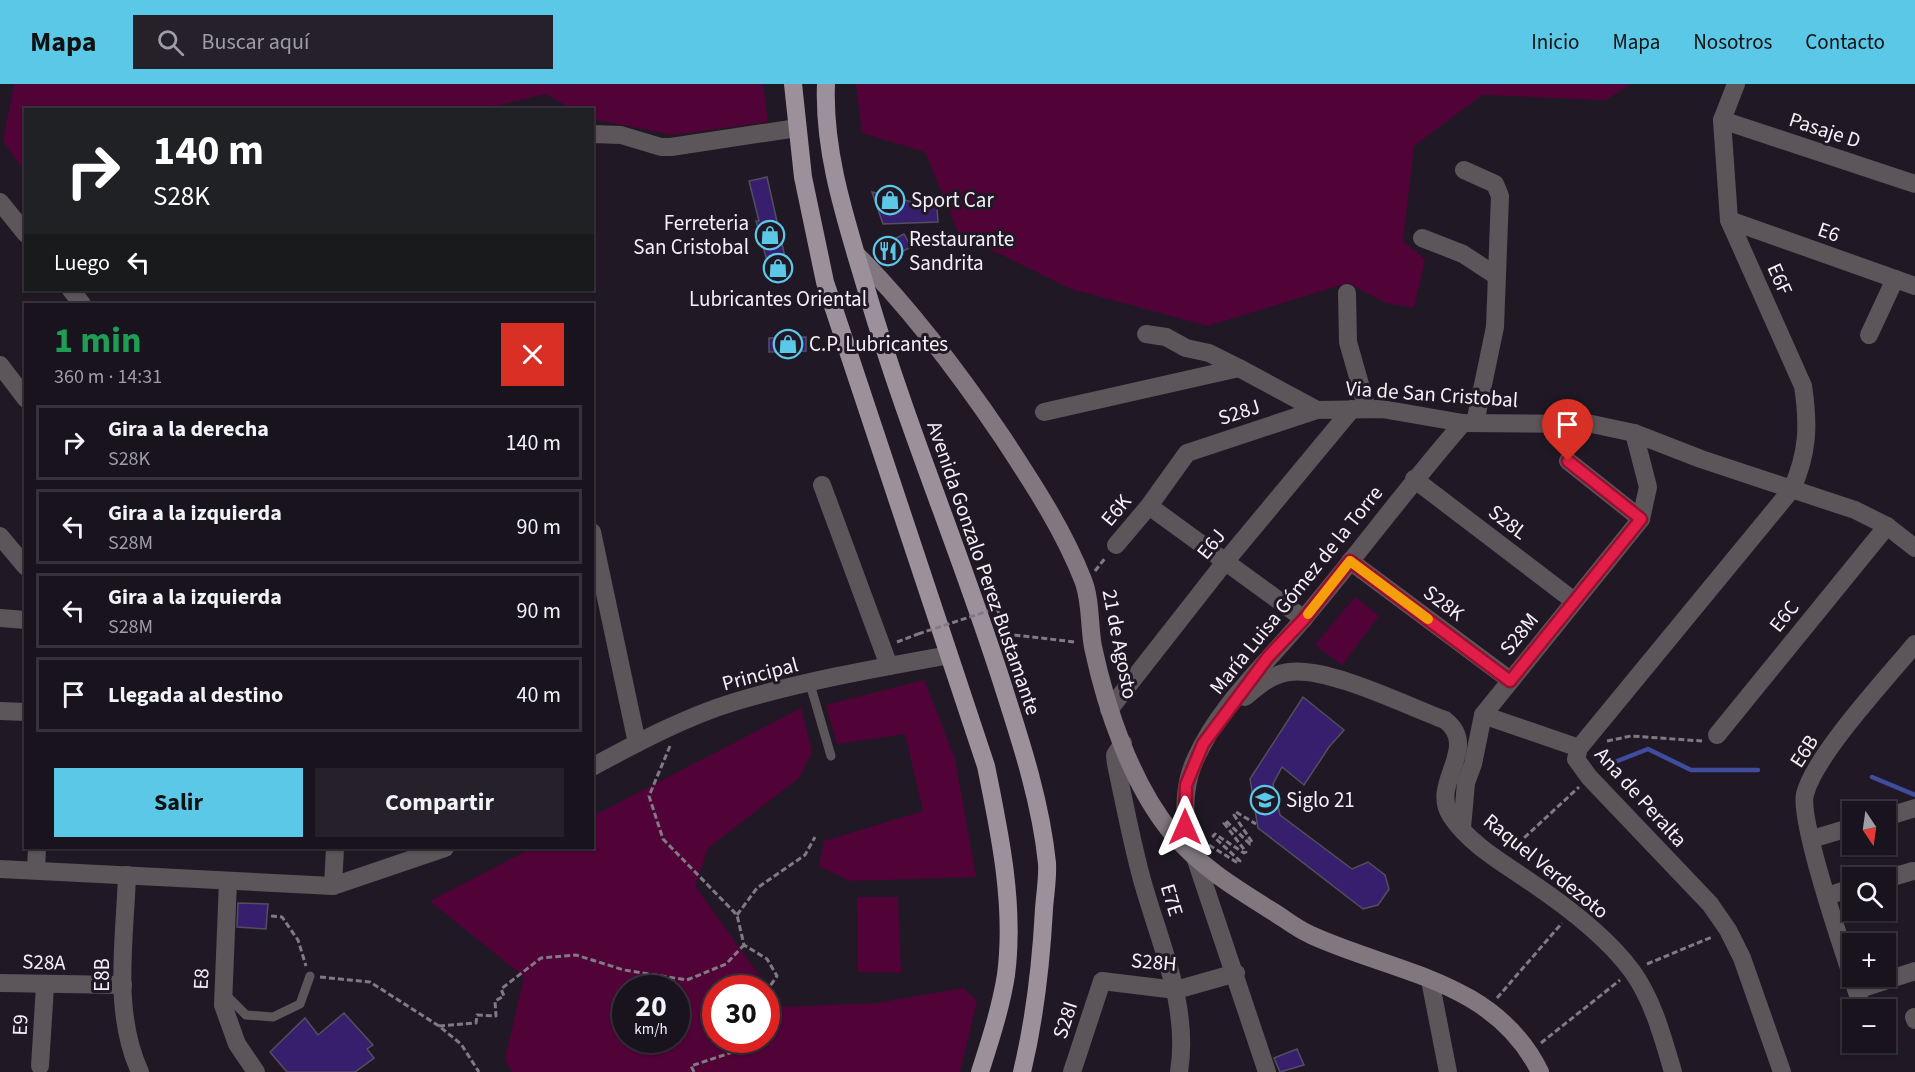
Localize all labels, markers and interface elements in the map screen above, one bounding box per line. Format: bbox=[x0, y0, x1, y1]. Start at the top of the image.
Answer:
search box bbox=[133, 15, 553, 69]
text: Mapa bbox=[30, 22, 97, 62]
icon: search bbox=[154, 26, 187, 59]
text: Buscar aquí bbox=[202, 26, 309, 58]
text: Inicio bbox=[1531, 27, 1579, 57]
text: Mapa bbox=[1612, 27, 1660, 57]
text: Nosotros bbox=[1693, 27, 1772, 57]
text: Contacto bbox=[1805, 27, 1885, 57]
street label: Pasaje D bbox=[1785, 104, 1865, 156]
text: 140 m bbox=[153, 121, 264, 181]
icon: right bbox=[54, 132, 132, 210]
text: S28K bbox=[153, 177, 210, 216]
shop icon: Sport Car bbox=[874, 184, 906, 216]
place label: Sport Car bbox=[911, 185, 994, 215]
place label: Ferreteria San Cristobal bbox=[633, 208, 749, 262]
street label: E6 bbox=[1814, 214, 1844, 250]
shop icon: Ferreteria San Cristobal bbox=[754, 219, 786, 251]
place label: Restaurante Sandrita bbox=[909, 224, 1014, 278]
restaurant icon: Restaurante Sandrita bbox=[872, 235, 904, 267]
icon: left bbox=[122, 246, 155, 279]
text: Luego bbox=[54, 247, 110, 279]
shop icon: Lubricantes Oriental bbox=[762, 252, 794, 284]
street label: E6F bbox=[1760, 258, 1800, 300]
place label: Lubricantes Oriental bbox=[689, 284, 867, 314]
text: 1 min bbox=[54, 315, 142, 366]
button: close bbox=[501, 323, 564, 386]
shop icon: C.P. Lubricantes bbox=[772, 328, 804, 360]
place label: C.P. Lubricantes bbox=[809, 329, 948, 359]
text: 360 m · 14:31 bbox=[54, 363, 162, 391]
street label: Via de San Cristobal bbox=[1345, 373, 1519, 415]
street label: S28J bbox=[1214, 391, 1264, 433]
pin bbox=[1542, 399, 1593, 461]
icon: arrive bbox=[1551, 408, 1584, 441]
text: Gira a la derecha bbox=[108, 413, 269, 445]
street label: Avenida Gonzalo Perez Bustamante bbox=[920, 417, 1048, 719]
icon: right bbox=[57, 426, 90, 459]
text: 140 m bbox=[506, 427, 561, 459]
text: S28K bbox=[108, 445, 150, 473]
street label: María Luisa Gómez de la Torre bbox=[1202, 479, 1390, 701]
street label: E6K bbox=[1094, 487, 1139, 533]
text: Gira a la izquierda bbox=[108, 497, 282, 529]
street label: S28L bbox=[1482, 497, 1534, 547]
icon: left bbox=[57, 510, 90, 543]
text: 90 m bbox=[516, 511, 561, 543]
street label: E6J bbox=[1189, 522, 1233, 566]
text: S28M bbox=[108, 529, 153, 557]
street label: S28K bbox=[1417, 578, 1471, 629]
text: Gira a la izquierda bbox=[108, 581, 282, 613]
street label: 21 de Agosto bbox=[1095, 587, 1145, 701]
icon: left bbox=[57, 594, 90, 627]
street label: E6C bbox=[1762, 594, 1806, 638]
text: 90 m bbox=[516, 595, 561, 627]
street label: S28M bbox=[1492, 606, 1546, 662]
text: S28M bbox=[108, 613, 153, 641]
street label: Principal bbox=[719, 649, 801, 699]
icon: arrive bbox=[57, 678, 90, 711]
text: Llegada al destino bbox=[108, 679, 283, 711]
text: 40 m bbox=[516, 679, 561, 711]
street label: E6B bbox=[1782, 729, 1826, 773]
street label: Ana de Peralta bbox=[1588, 740, 1694, 854]
button: Salir bbox=[54, 768, 303, 837]
button: Compartir bbox=[315, 768, 564, 837]
school or university icon: Siglo 21 bbox=[1249, 784, 1281, 816]
place label: Siglo 21 bbox=[1286, 785, 1355, 815]
position arrow bbox=[1153, 795, 1217, 859]
north arrow bbox=[1842, 801, 1896, 855]
map controls bbox=[1842, 801, 1896, 1053]
street label: Raquel Verdezoto bbox=[1477, 806, 1615, 926]
button: search bbox=[1842, 867, 1896, 921]
street label: E7E bbox=[1153, 880, 1191, 920]
button: + bbox=[1842, 933, 1896, 987]
street label: S28H bbox=[1130, 945, 1178, 979]
street label: S28A bbox=[22, 946, 67, 978]
street label: E8B bbox=[87, 958, 117, 992]
street label: E8 bbox=[185, 967, 217, 991]
speed limit sign: 30 bbox=[702, 975, 780, 1053]
text: 20 bbox=[635, 985, 667, 1028]
street label: S28I bbox=[1045, 997, 1085, 1043]
button: − bbox=[1842, 999, 1896, 1053]
street label: E9 bbox=[4, 1013, 36, 1037]
text: km/h bbox=[634, 1019, 668, 1040]

